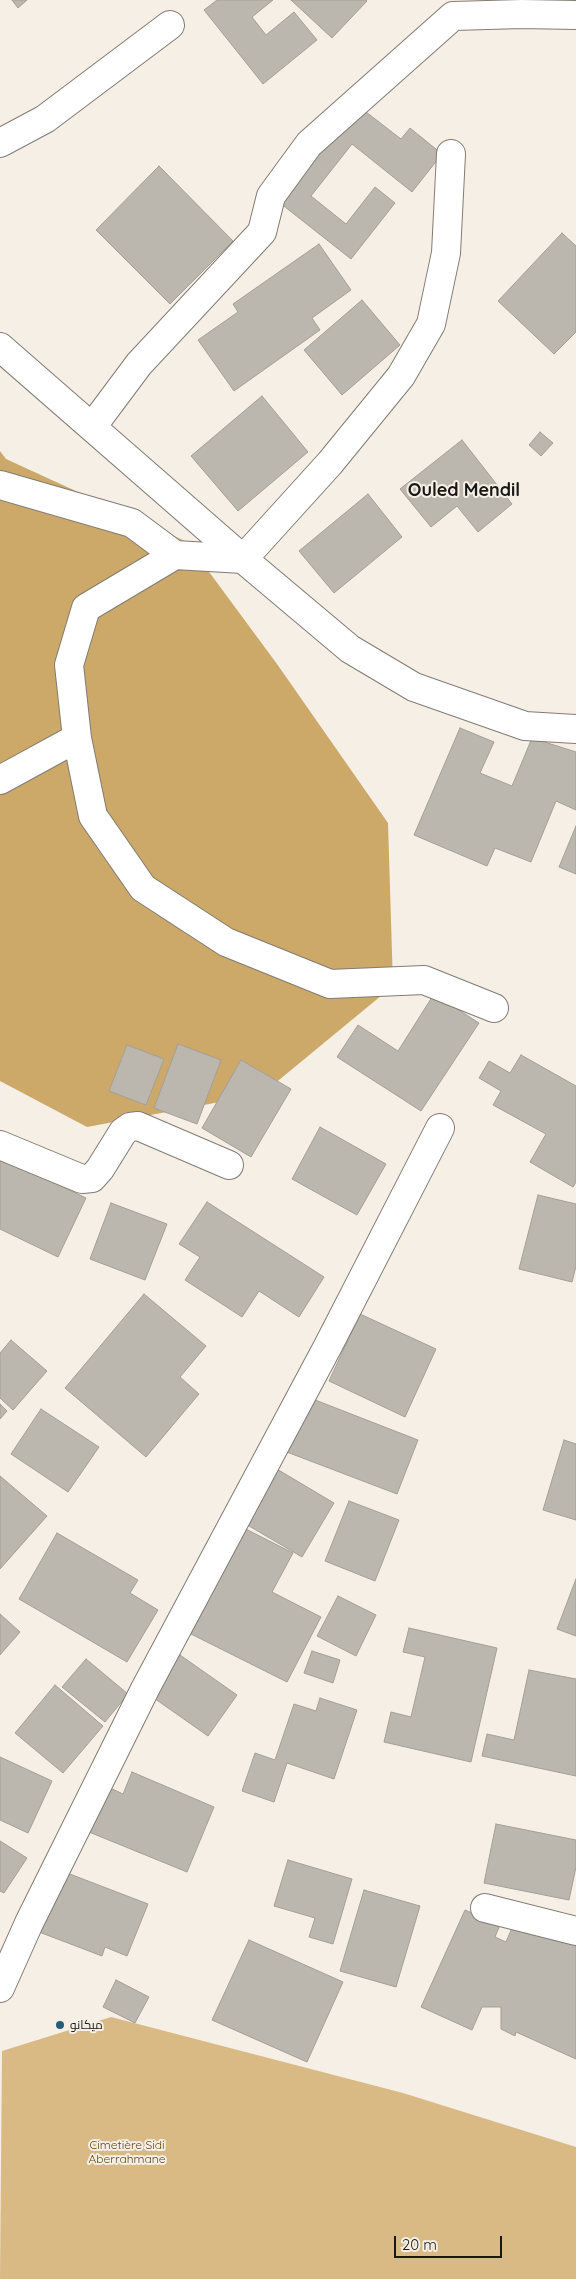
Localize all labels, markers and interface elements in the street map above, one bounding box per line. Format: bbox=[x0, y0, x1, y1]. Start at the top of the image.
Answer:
district label: Ouled Mendil bbox=[408, 480, 520, 502]
place label: ميكانو bbox=[70, 2018, 103, 2032]
marker: ميكانو bbox=[54, 2019, 66, 2031]
park label: Cimetière Sidi Aberrahmane bbox=[89, 2138, 165, 2166]
scale bar bbox=[396, 2226, 504, 2258]
text: 20 m bbox=[402, 2235, 437, 2254]

